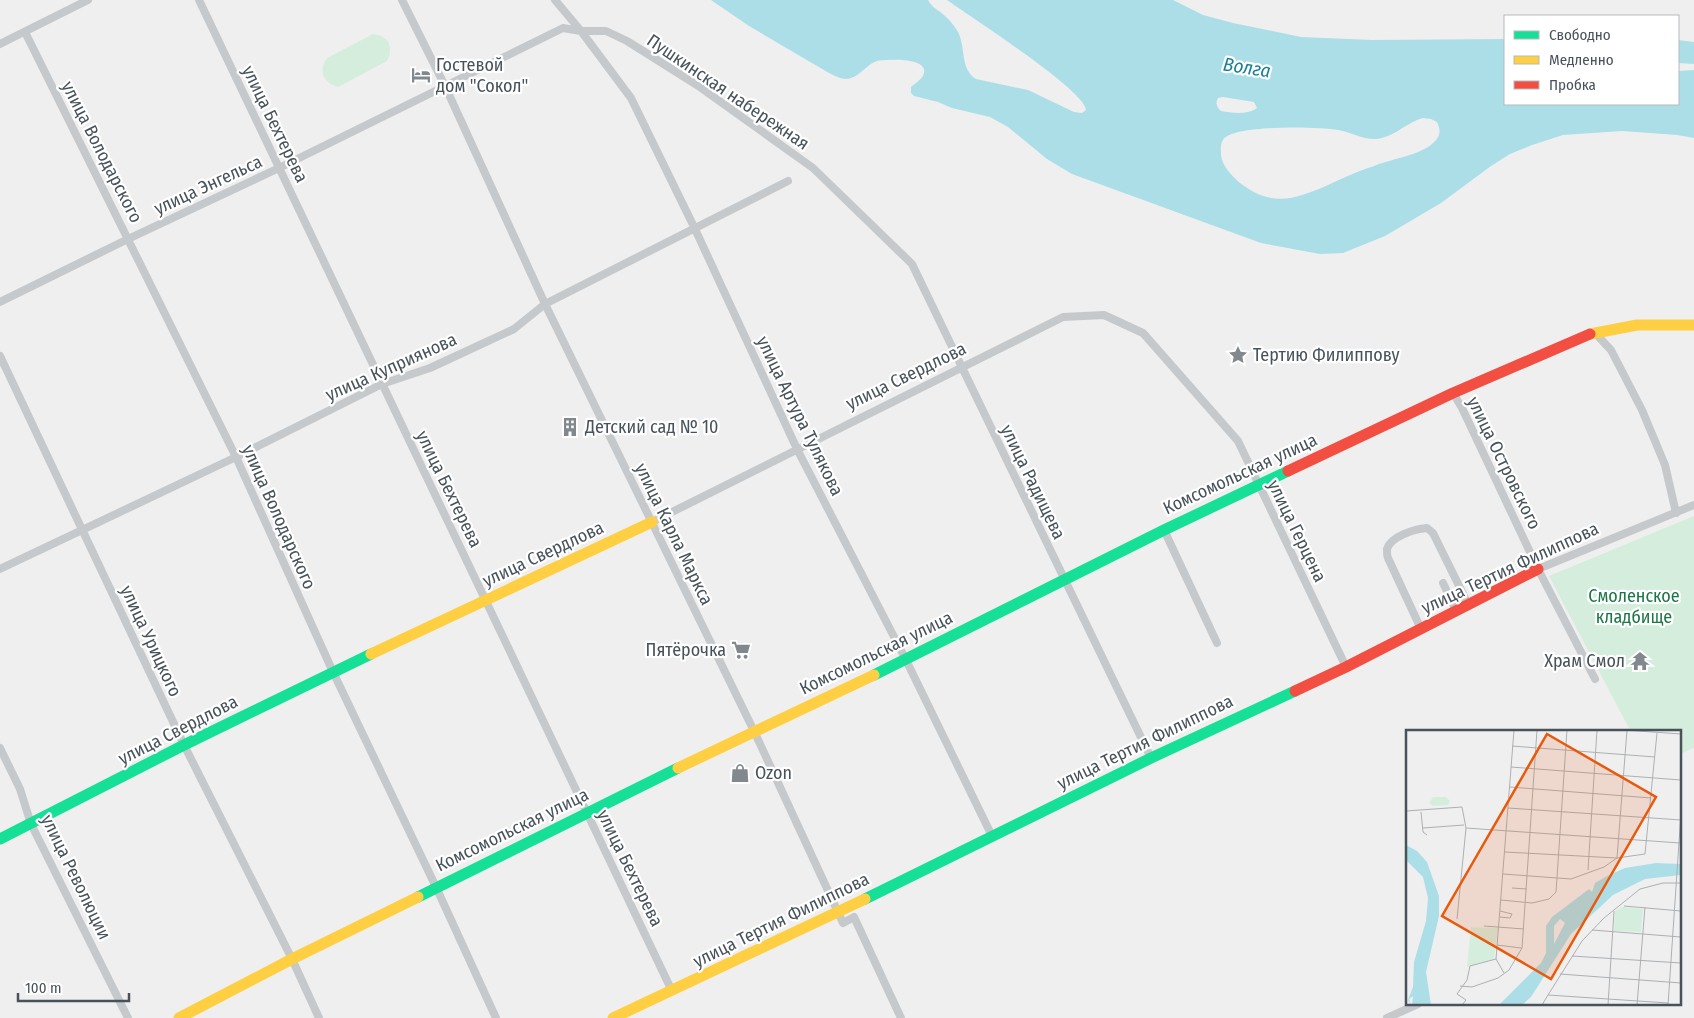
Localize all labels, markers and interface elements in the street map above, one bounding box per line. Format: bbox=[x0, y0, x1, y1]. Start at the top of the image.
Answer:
legend bbox=[1504, 15, 1679, 105]
text: Свободно bbox=[1549, 26, 1611, 44]
street label: Пушкинская набережная bbox=[643, 29, 813, 155]
text: Медленно bbox=[1549, 51, 1614, 69]
water label: Волга bbox=[1222, 52, 1272, 83]
place label: Гостевой дом "Сокол" bbox=[436, 54, 528, 97]
street label: улица Бехтерева bbox=[237, 62, 313, 186]
hotel icon: Гостевой дом "Сокол" bbox=[410, 64, 432, 86]
text: Пробка bbox=[1549, 76, 1596, 94]
street label: улица Володарского bbox=[57, 78, 147, 226]
street label: улица Энгельса bbox=[150, 150, 266, 220]
street label: улица Куприянова bbox=[322, 328, 460, 406]
street label: улица Артура Тулякова bbox=[752, 333, 848, 500]
street label: улица Свердлова bbox=[842, 337, 970, 415]
place icon: Тертию Филиппову bbox=[1227, 344, 1249, 366]
place label: Тертию Филиппову bbox=[1253, 344, 1400, 366]
street label: улица Островского bbox=[1462, 393, 1546, 533]
building icon: Детский сад № 10 bbox=[559, 416, 581, 438]
place label: Детский сад № 10 bbox=[584, 416, 718, 438]
street label: улица Радищева bbox=[996, 421, 1070, 543]
street label: улица Бехтерева bbox=[411, 427, 487, 551]
street label: Комсомольская улица bbox=[1160, 429, 1321, 519]
street label: улица Володарского bbox=[237, 441, 321, 593]
street label: улица Карла Маркса bbox=[630, 459, 718, 609]
street label: улица Герцена bbox=[1263, 476, 1331, 586]
street label: улица Свердлова bbox=[479, 516, 607, 592]
street label: улица Тертия Филиппова bbox=[1418, 517, 1602, 619]
street label: улица Урицкого bbox=[116, 582, 186, 700]
park label: Смоленское кладбище bbox=[1588, 585, 1680, 628]
street label: Комсомольская улица bbox=[796, 606, 956, 700]
place label: Пятёрочка bbox=[646, 639, 726, 661]
supermarket icon: Пятёрочка bbox=[730, 639, 752, 661]
place label: Храм Смол bbox=[1544, 650, 1625, 672]
temple icon: Храм Смол bbox=[1629, 650, 1651, 672]
street label: улица Свердлова bbox=[115, 690, 242, 770]
street label: улица Тертия Филиппова bbox=[1053, 690, 1237, 794]
inset map bbox=[1406, 730, 1682, 1006]
shop icon: Ozon bbox=[729, 762, 751, 784]
place label: Ozon bbox=[755, 762, 792, 784]
street label: Комсомольская улица bbox=[432, 783, 592, 877]
street label: улица Бехтерева bbox=[592, 806, 668, 930]
street label: улица Революции bbox=[36, 811, 116, 943]
street label: улица Тертия Филиппова bbox=[689, 868, 873, 972]
scale bar bbox=[18, 970, 129, 1002]
text: 100 m bbox=[25, 979, 62, 997]

